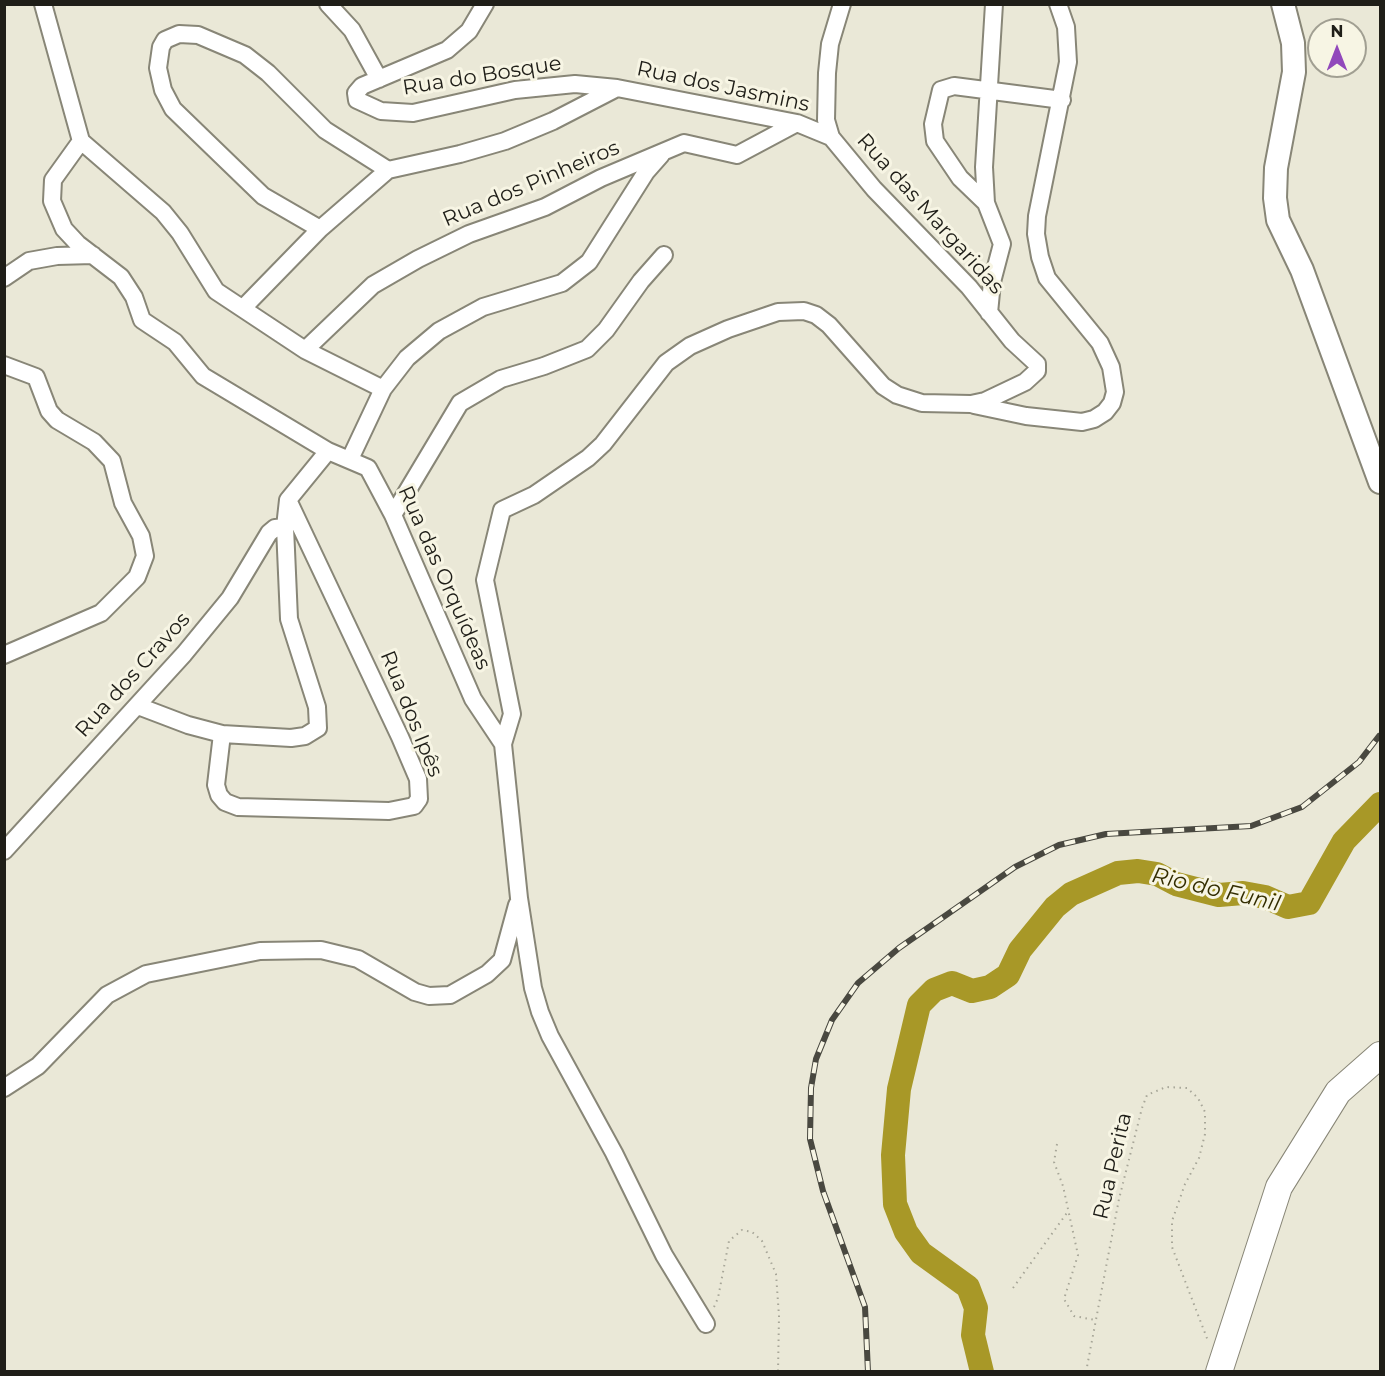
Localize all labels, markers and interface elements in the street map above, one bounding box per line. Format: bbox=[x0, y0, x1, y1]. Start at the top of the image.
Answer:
north arrow bbox=[1307, 18, 1367, 78]
text: N bbox=[1331, 22, 1343, 41]
street label: Rua do Bosque bbox=[401, 51, 563, 101]
street label: Rua dos Jasmins bbox=[634, 56, 812, 118]
street label: Rua das Margaridas bbox=[851, 128, 1009, 300]
street label: Rua dos Pinheiros bbox=[439, 135, 623, 233]
street label: Rua das Orquídeas bbox=[392, 482, 496, 674]
street label: Rua dos Cravos bbox=[70, 607, 196, 743]
street label: Rua dos Ipês bbox=[374, 647, 448, 781]
water label: Rio do Funil bbox=[1149, 862, 1283, 918]
street label: Rua Perita bbox=[1088, 1110, 1138, 1222]

